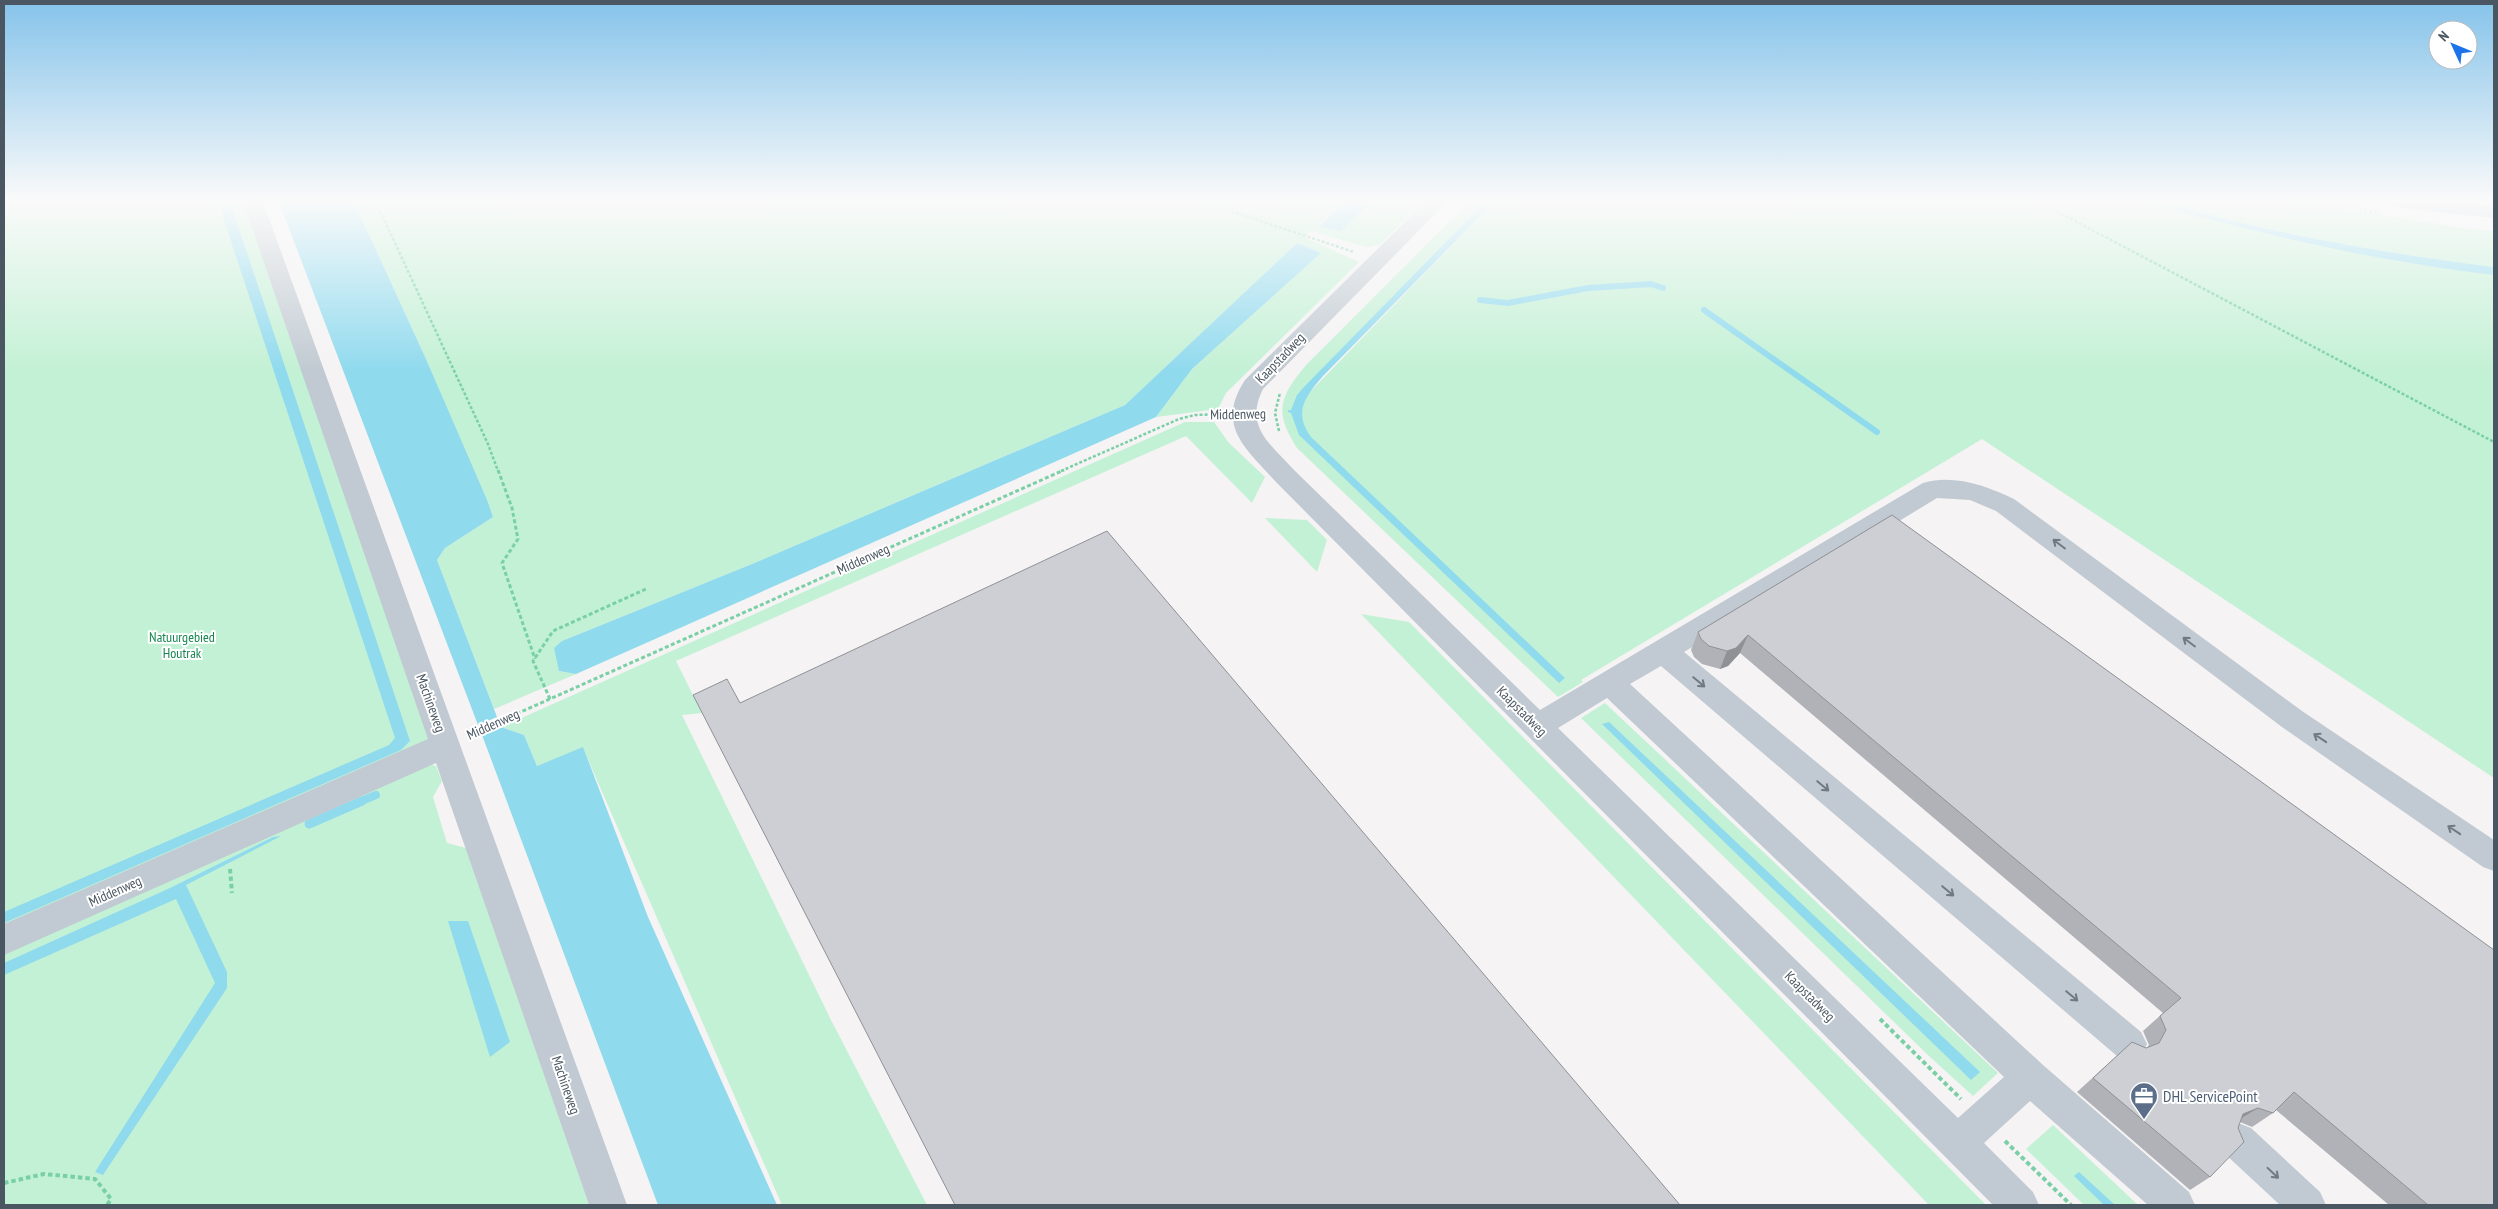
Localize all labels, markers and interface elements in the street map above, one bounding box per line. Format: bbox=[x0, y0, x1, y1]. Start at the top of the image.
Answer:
north arrow bbox=[2428, 20, 2478, 70]
text: N bbox=[2435, 27, 2453, 45]
street label: Kaapstadweg bbox=[1251, 329, 1309, 387]
street label: Middenweg bbox=[1210, 405, 1266, 423]
street label: Middenweg bbox=[834, 539, 892, 579]
one-way arrow bbox=[2053, 539, 2066, 550]
park label: Natuurgebied Houtrak bbox=[149, 628, 215, 662]
one-way arrow bbox=[2182, 637, 2196, 647]
street label: Machineweg bbox=[412, 672, 450, 734]
one-way arrow bbox=[1692, 676, 1705, 687]
street label: Kaapstadweg bbox=[1493, 682, 1551, 740]
street label: Middenweg bbox=[464, 704, 522, 744]
one-way arrow bbox=[2313, 733, 2327, 743]
one-way arrow bbox=[1817, 781, 1830, 792]
one-way arrow bbox=[2447, 825, 2461, 835]
street label: Middenweg bbox=[86, 871, 144, 911]
one-way arrow bbox=[1941, 885, 1954, 897]
street label: Kaapstadweg bbox=[1781, 967, 1839, 1025]
one-way arrow bbox=[2065, 990, 2078, 1001]
street label: Machineweg bbox=[548, 1054, 584, 1116]
office icon: DHL ServicePoint bbox=[2129, 1081, 2159, 1120]
place label: DHL ServicePoint bbox=[2163, 1086, 2258, 1106]
one-way arrow bbox=[2266, 1167, 2279, 1179]

